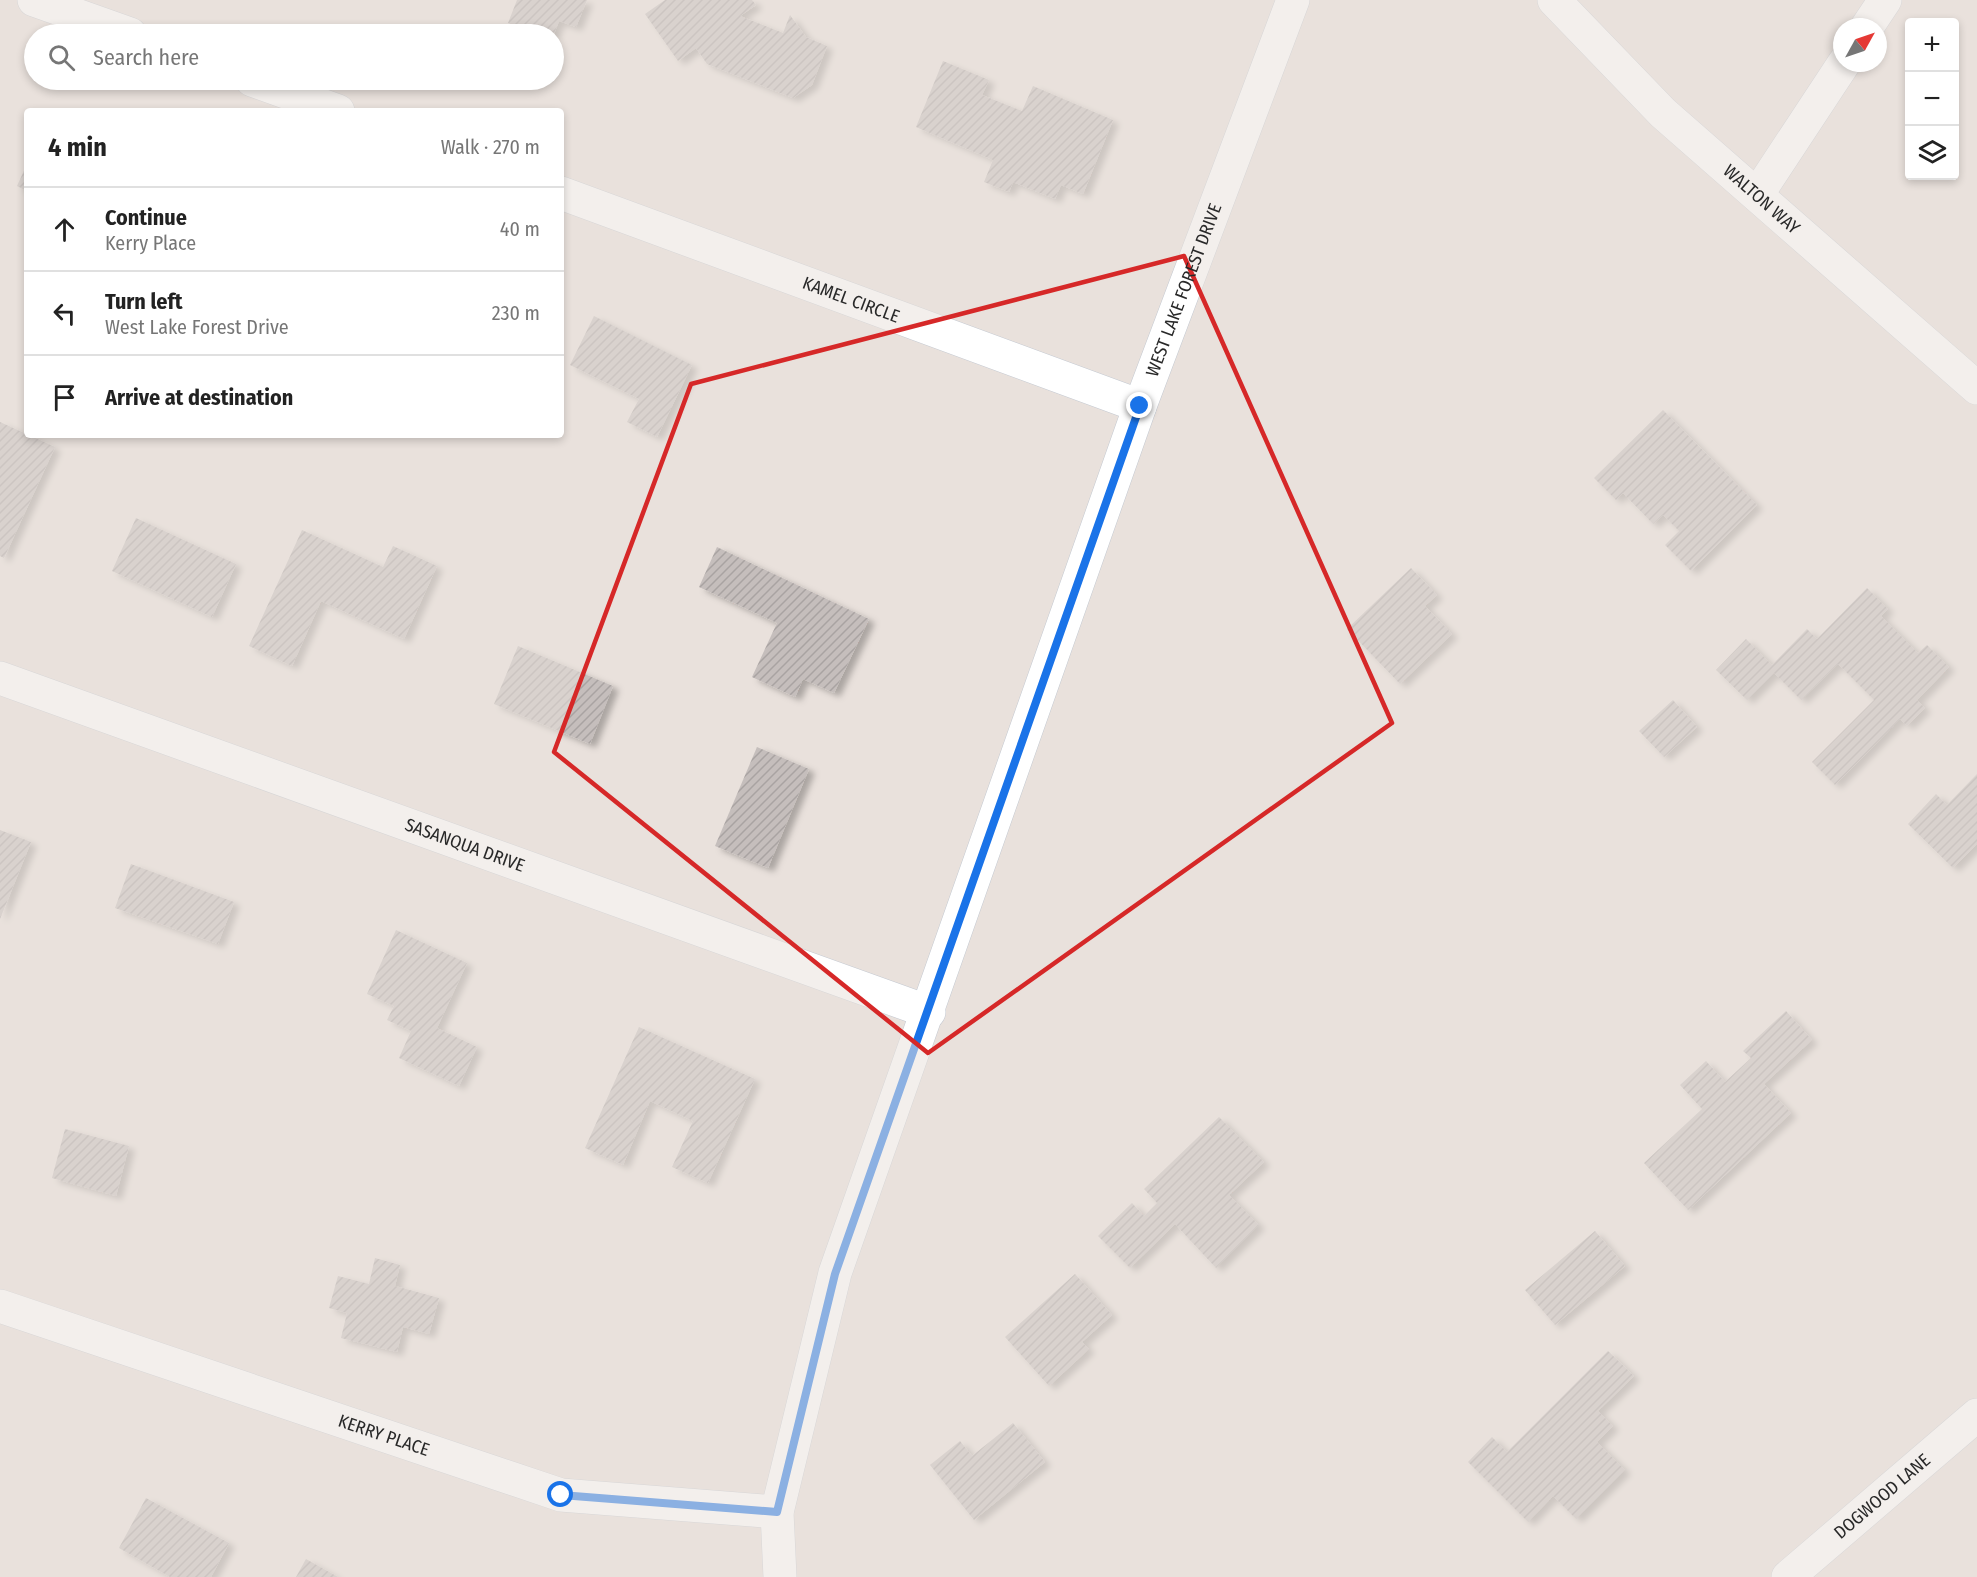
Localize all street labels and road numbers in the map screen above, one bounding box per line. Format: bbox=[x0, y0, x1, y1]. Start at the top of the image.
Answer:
street label: WALTON WAY bbox=[1719, 160, 1804, 239]
street label: WEST LAKE FOREST DRIVE bbox=[1141, 200, 1226, 380]
street label: KAMEL CIRCLE bbox=[800, 272, 902, 328]
street label: SASANQUA DRIVE bbox=[402, 814, 528, 877]
street label: KERRY PLACE bbox=[335, 1410, 432, 1461]
street label: DOGWOOD LANE bbox=[1830, 1449, 1935, 1544]

